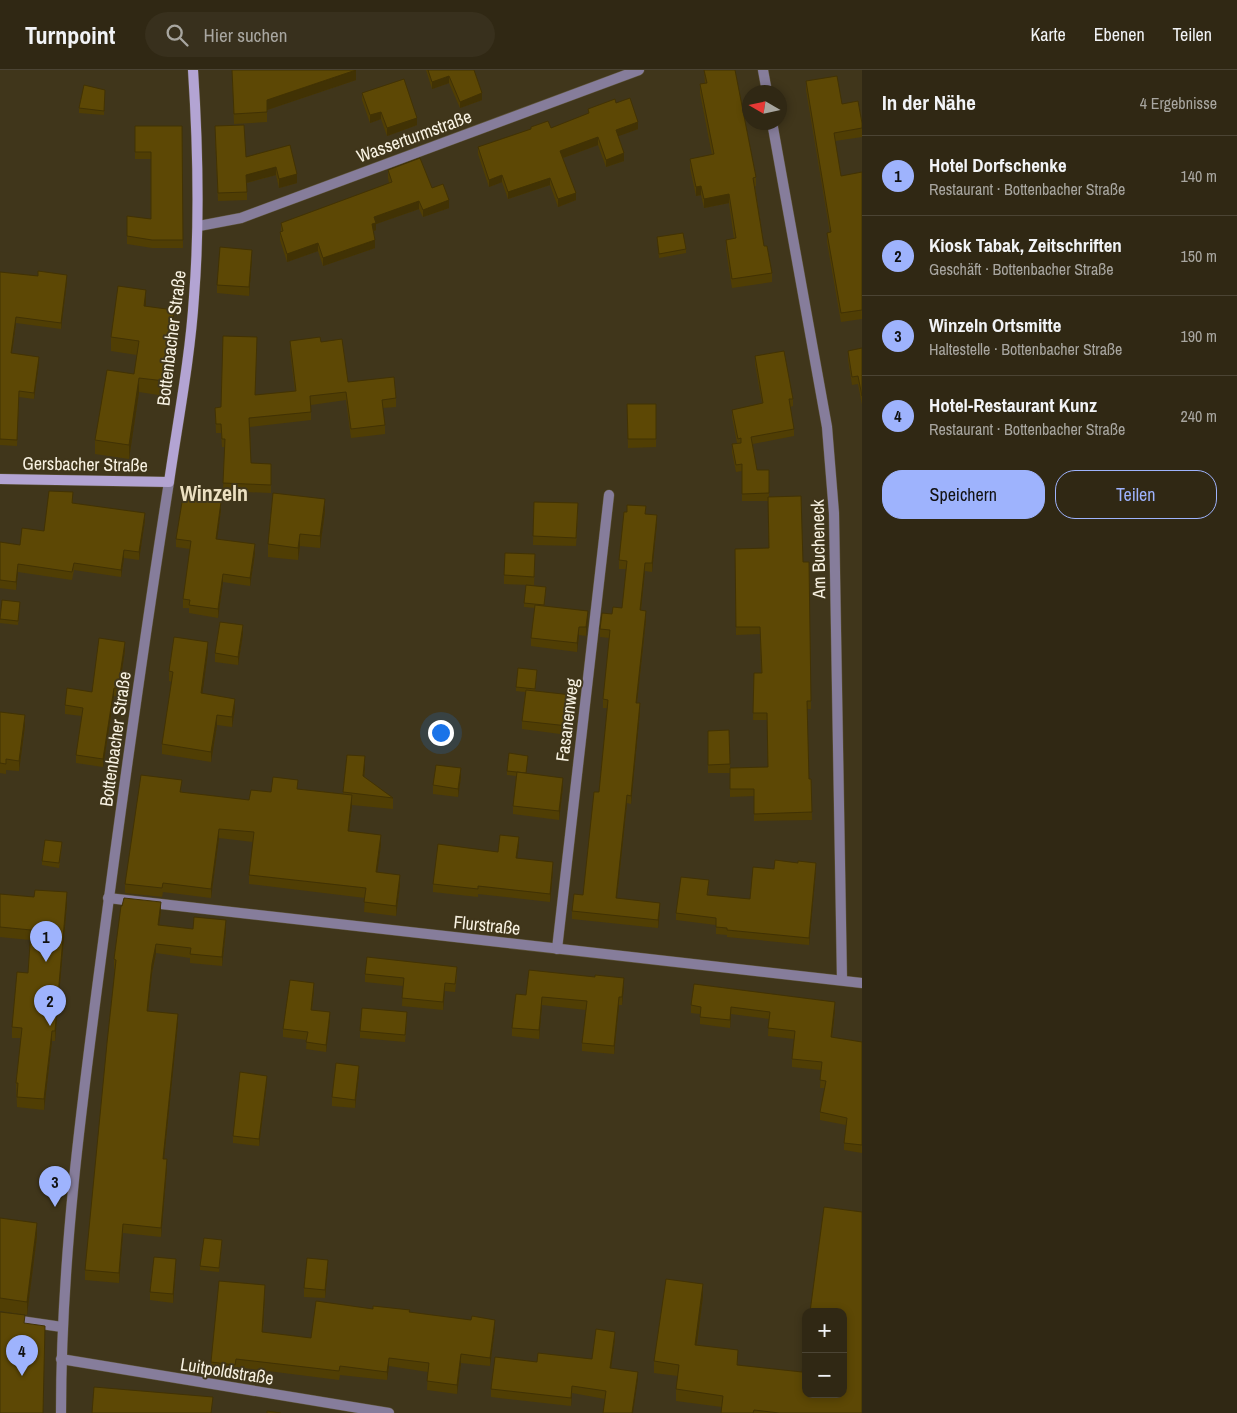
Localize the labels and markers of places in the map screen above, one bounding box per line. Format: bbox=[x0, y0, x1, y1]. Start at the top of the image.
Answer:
pin: 1 bbox=[30, 921, 62, 962]
pin: 2 bbox=[34, 985, 66, 1026]
pin: 3 bbox=[39, 1166, 71, 1207]
pin: 4 bbox=[6, 1335, 38, 1376]

